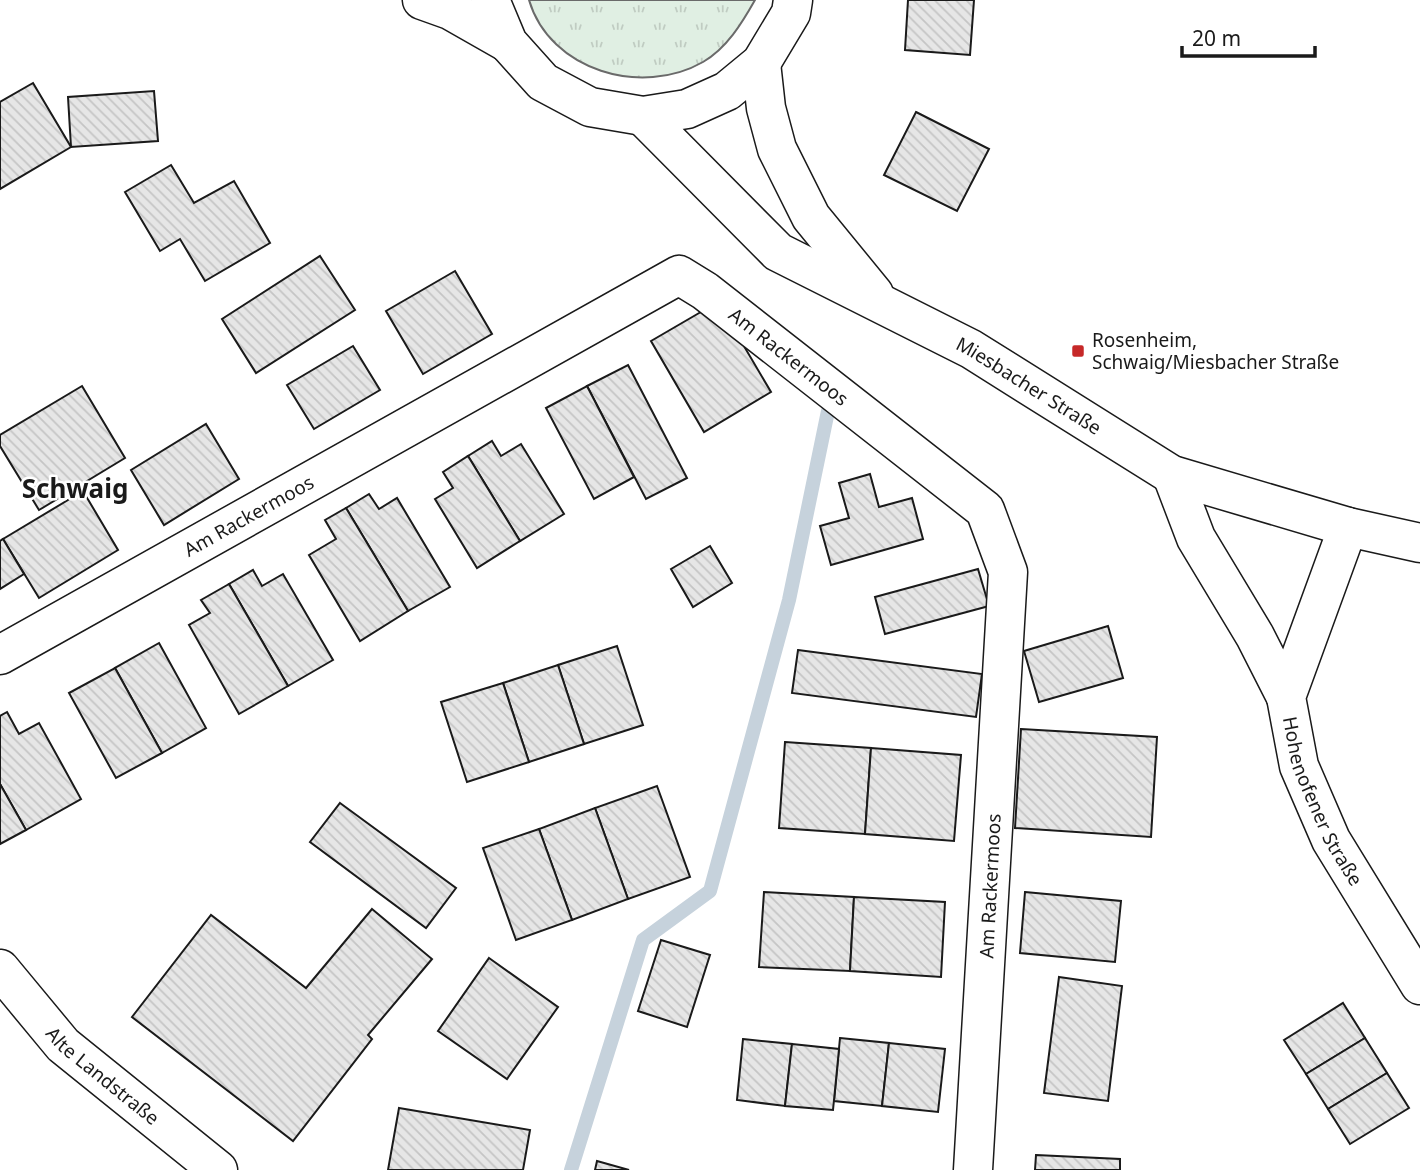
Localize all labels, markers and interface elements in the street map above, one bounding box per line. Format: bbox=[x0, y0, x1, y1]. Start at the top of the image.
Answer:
scale bar bbox=[1182, 14, 1315, 58]
text: 20 m bbox=[1192, 24, 1241, 52]
street label: Am Rackermoos bbox=[724, 302, 854, 411]
place label: Rosenheim, Schwaig/Miesbacher Straße bbox=[1092, 327, 1339, 375]
street label: Miesbacher Straße bbox=[952, 331, 1107, 441]
marker: Rosenheim, Schwaig/Miesbacher Straße bbox=[1070, 343, 1086, 359]
street label: Am Rackermoos bbox=[179, 469, 318, 563]
district label: Schwaig bbox=[22, 470, 128, 506]
street label: Hohenofener Straße bbox=[1277, 714, 1369, 890]
street label: Am Rackermoos bbox=[973, 813, 1007, 959]
street label: Alte Landstraße bbox=[40, 1021, 165, 1131]

